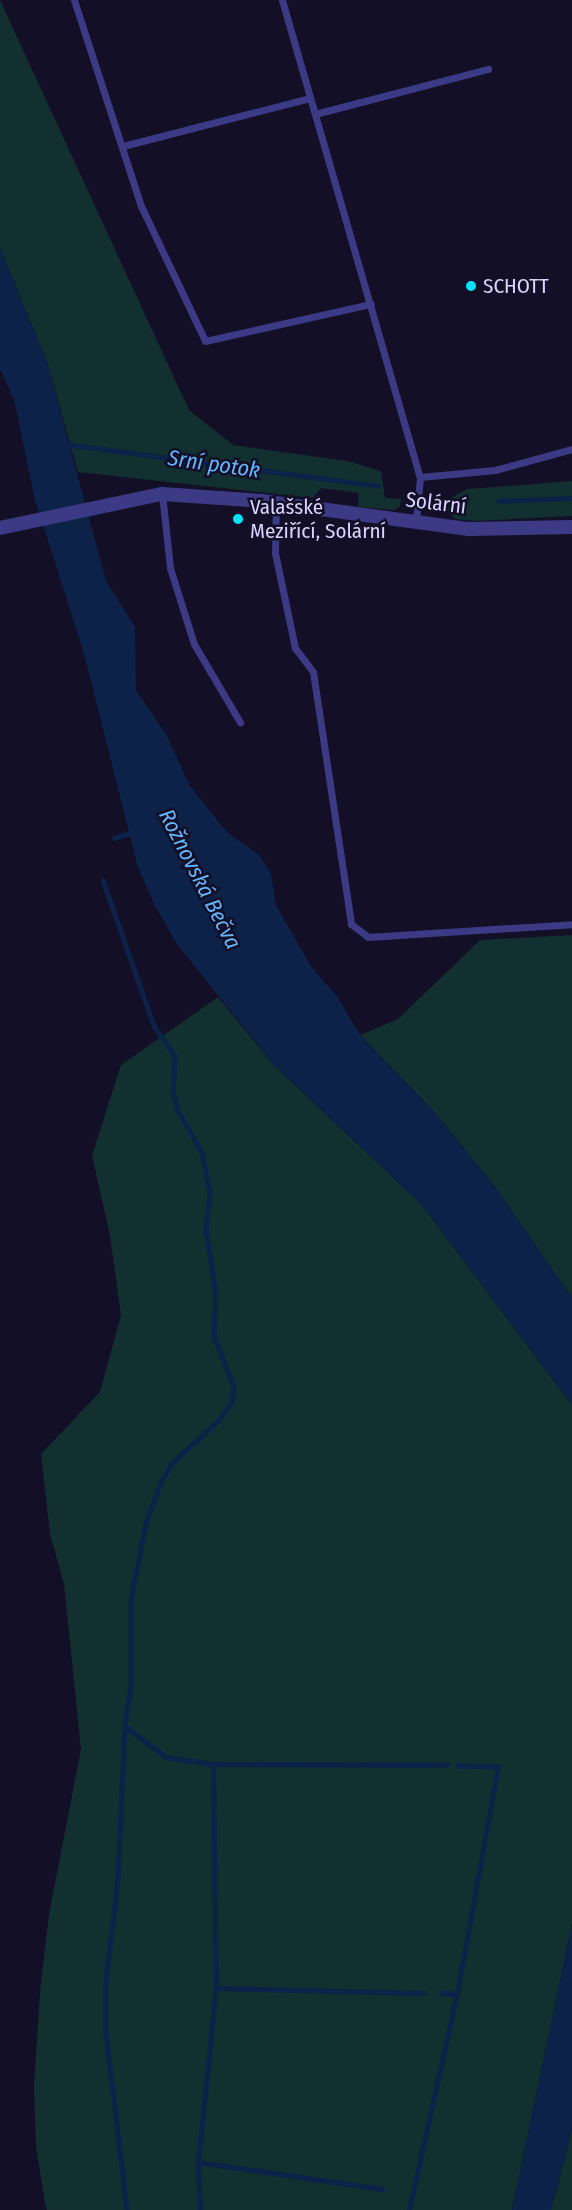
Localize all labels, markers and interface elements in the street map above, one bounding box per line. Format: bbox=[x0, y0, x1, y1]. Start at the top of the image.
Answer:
place label: SCHOTT bbox=[483, 273, 549, 299]
marker: SCHOTT bbox=[464, 279, 478, 293]
water label: Srní potok bbox=[166, 444, 262, 484]
street label: Solární bbox=[404, 487, 468, 519]
place label: Valašské Meziřící, Solární bbox=[250, 494, 386, 544]
marker: Valašské Meziřící, Solární bbox=[231, 512, 245, 526]
water label: Rožnovská Bečva bbox=[153, 805, 247, 953]

